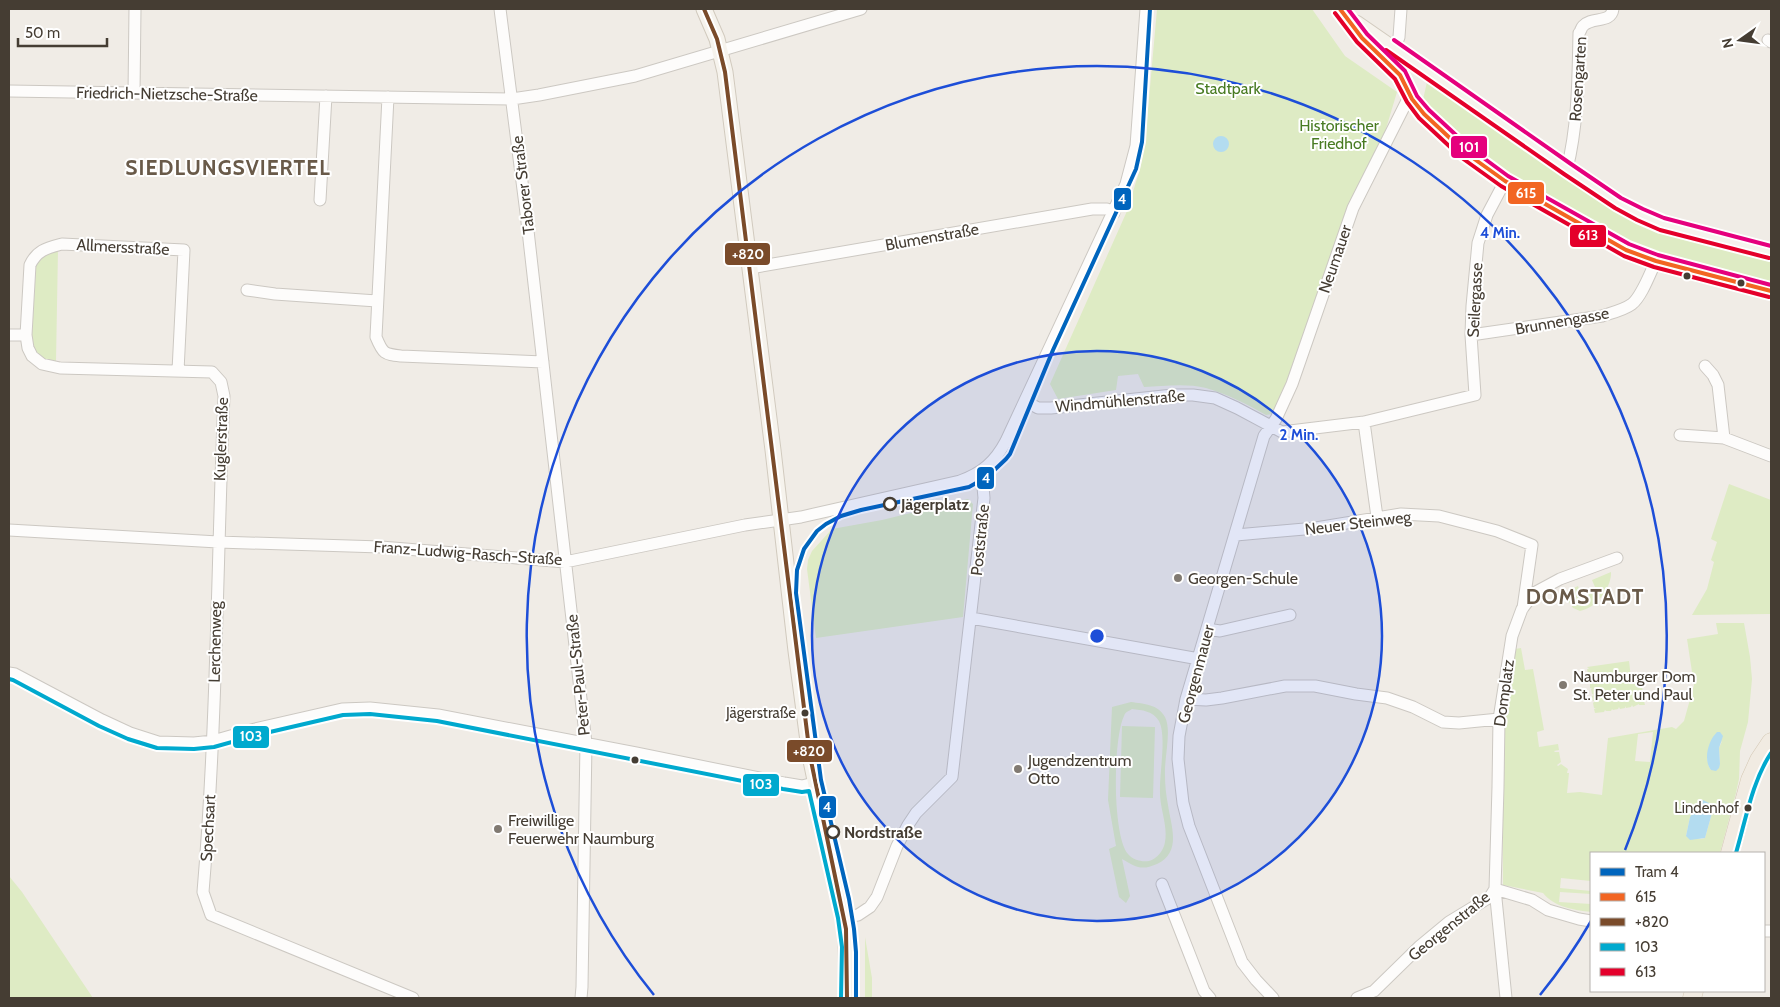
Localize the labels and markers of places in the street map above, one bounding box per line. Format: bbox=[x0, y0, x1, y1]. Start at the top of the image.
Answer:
unlabelled marker bbox=[1682, 271, 1692, 281]
unlabelled marker bbox=[1736, 278, 1746, 288]
place label: Jägerplatz bbox=[900, 495, 969, 514]
marker: Jägerplatz bbox=[883, 497, 897, 511]
place label: Georgen-Schule bbox=[1188, 569, 1298, 588]
marker: Georgen-Schule bbox=[1172, 572, 1184, 584]
centre of rings bbox=[1088, 627, 1106, 645]
place label: Naumburger Dom St. Peter und Paul bbox=[1573, 667, 1696, 704]
marker: Naumburger Dom St. Peter und Paul bbox=[1557, 679, 1569, 691]
place label: Jägerstraße bbox=[725, 704, 796, 722]
marker: Jägerstraße bbox=[800, 708, 810, 718]
place label: Jugendzentrum Otto bbox=[1027, 751, 1132, 788]
unlabelled marker bbox=[630, 755, 640, 765]
marker: Jugendzentrum Otto bbox=[1012, 763, 1024, 775]
place label: Lindenhof bbox=[1674, 799, 1739, 817]
marker: Lindenhof bbox=[1743, 803, 1753, 813]
place label: Freiwillige Feuerwehr Naumburg bbox=[508, 811, 655, 848]
marker: Freiwillige Feuerwehr Naumburg bbox=[492, 823, 504, 835]
place label: Nordstraße bbox=[844, 823, 922, 842]
marker: Nordstraße bbox=[826, 825, 840, 839]

